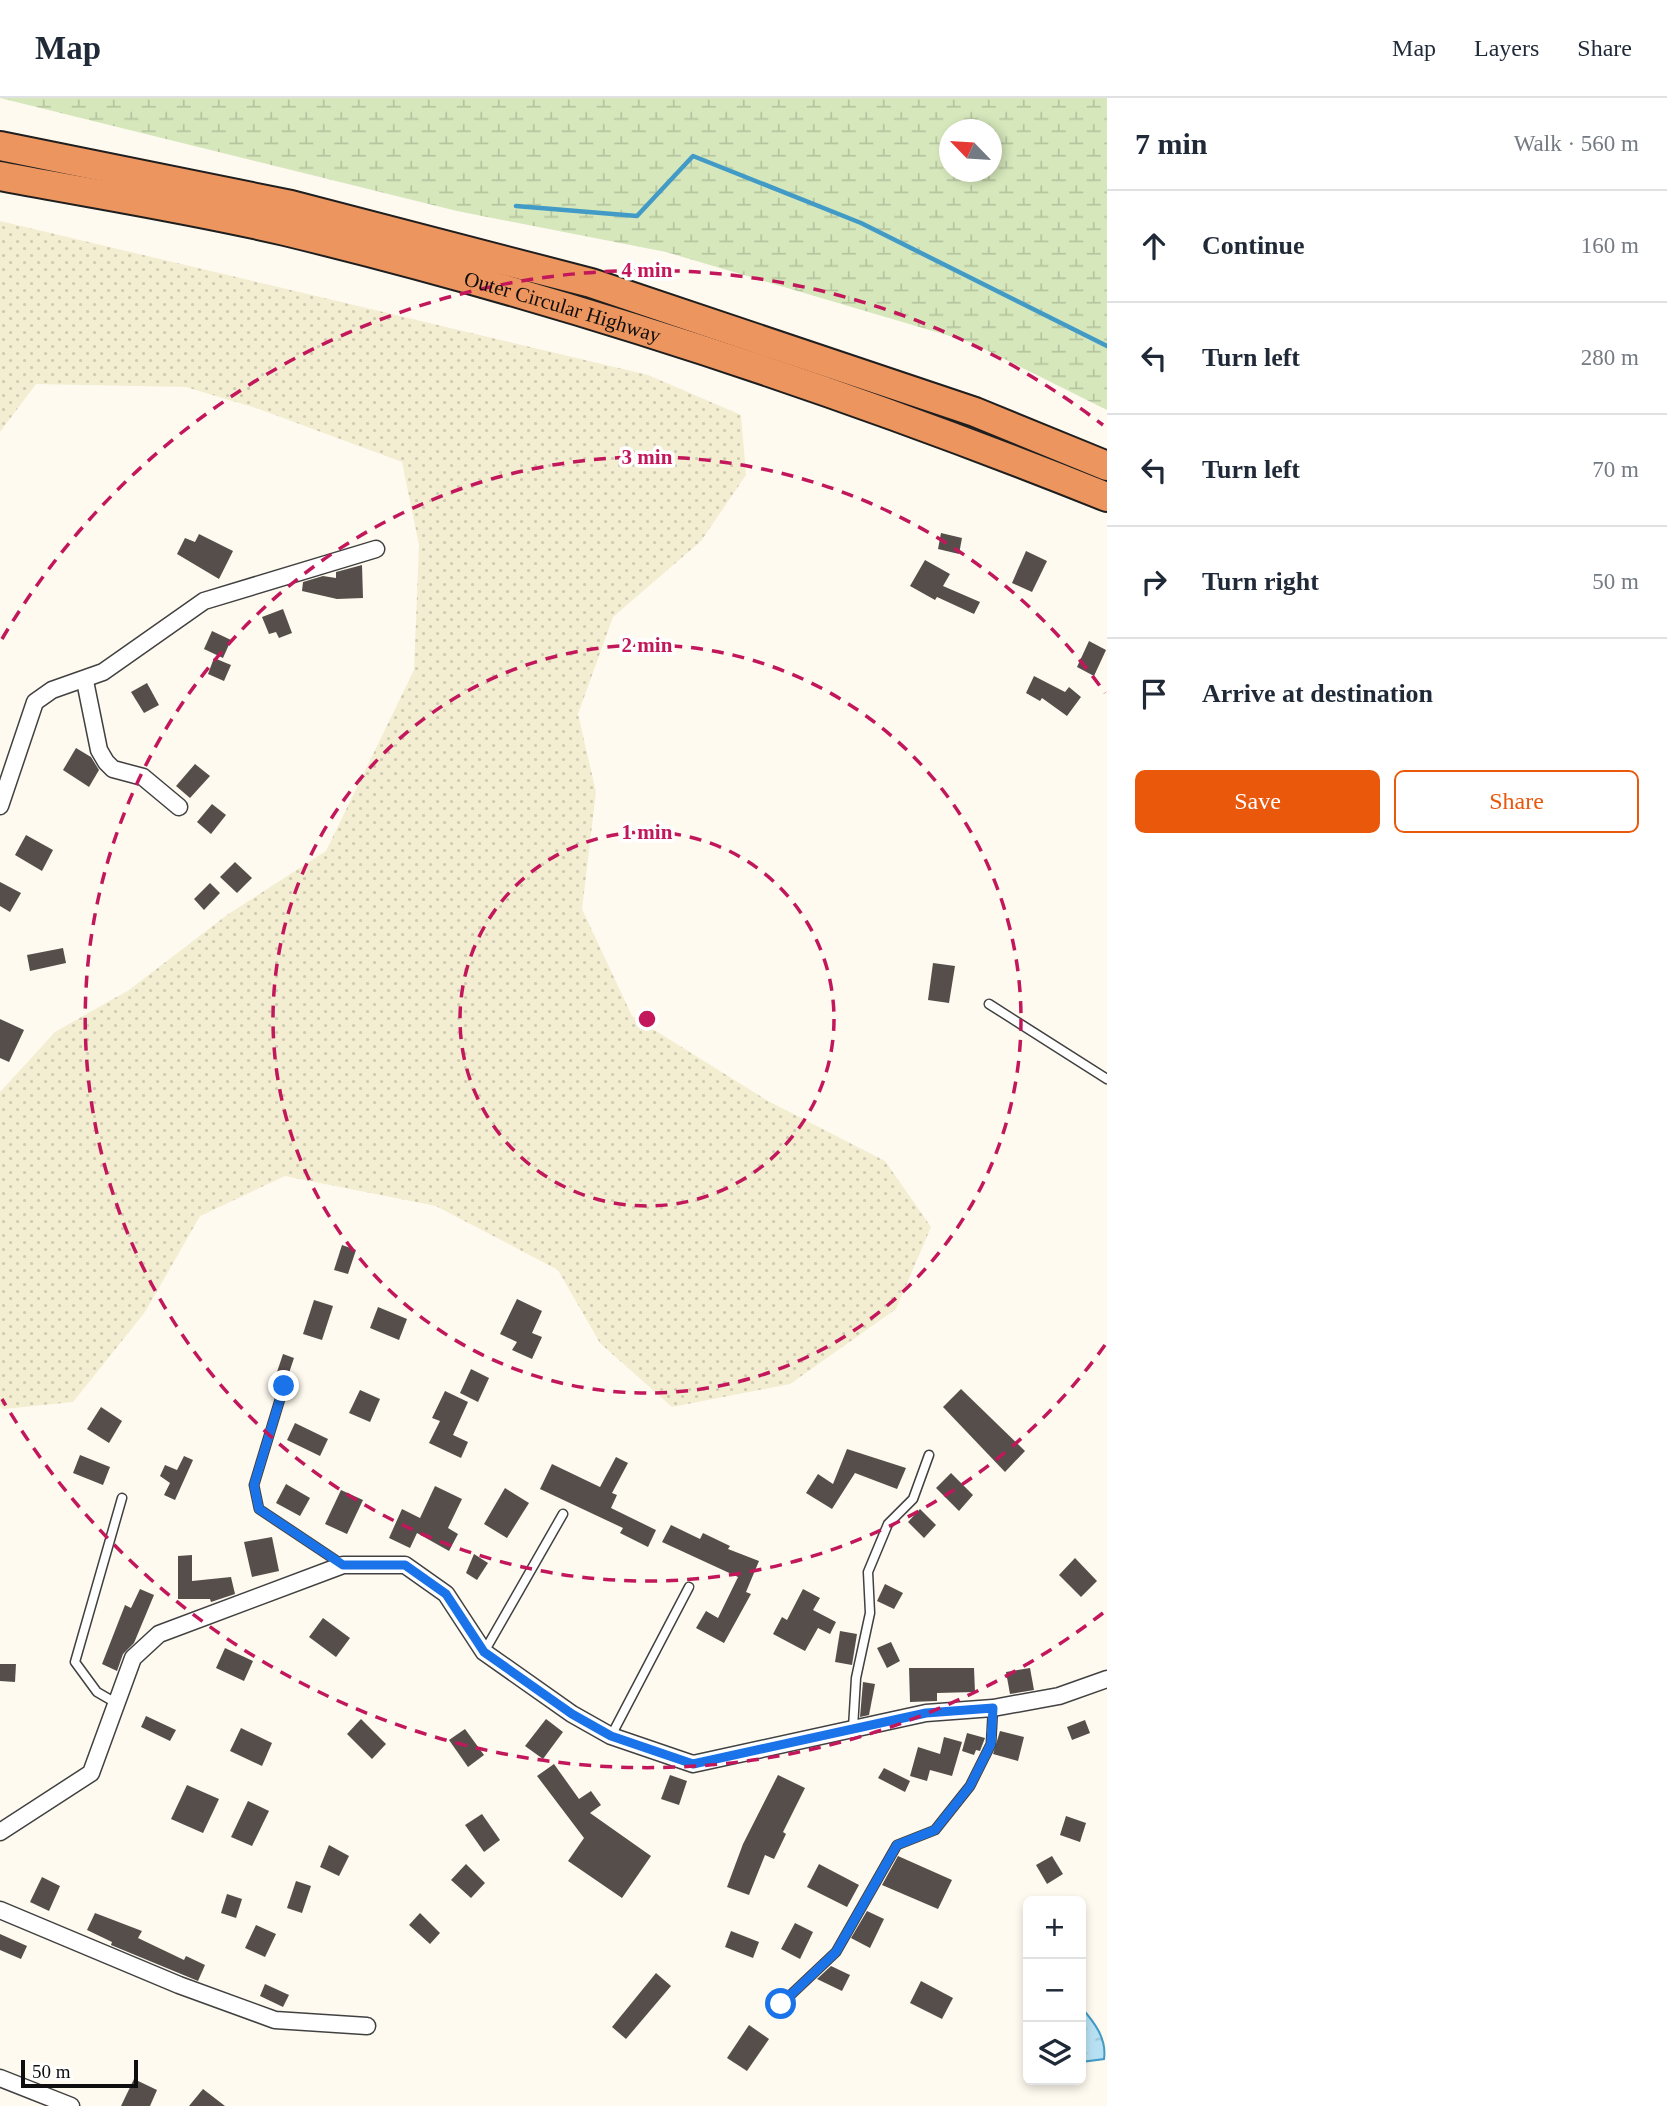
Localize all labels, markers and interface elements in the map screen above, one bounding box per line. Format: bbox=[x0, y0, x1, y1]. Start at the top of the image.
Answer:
text: Map bbox=[35, 30, 101, 66]
text: Map bbox=[1392, 35, 1436, 61]
text: Layers bbox=[1474, 35, 1539, 61]
text: Share bbox=[1577, 35, 1632, 61]
north arrow bbox=[939, 119, 1002, 182]
text: 7 min bbox=[1135, 127, 1208, 160]
text: Walk · 560 m bbox=[1514, 131, 1639, 156]
icon: ahead bbox=[1135, 227, 1173, 265]
text: Continue bbox=[1202, 231, 1305, 260]
text: 160 m bbox=[1581, 233, 1639, 258]
text: 4 min bbox=[622, 258, 673, 282]
street label: Outer Circular Highway bbox=[461, 266, 664, 348]
icon: left bbox=[1135, 339, 1173, 377]
text: Turn left bbox=[1202, 343, 1300, 372]
text: 280 m bbox=[1581, 345, 1639, 370]
text: 3 min bbox=[622, 445, 673, 469]
icon: left bbox=[1135, 451, 1173, 489]
text: Turn left bbox=[1202, 455, 1300, 484]
text: 70 m bbox=[1592, 457, 1639, 482]
icon: right bbox=[1135, 563, 1173, 601]
text: Turn right bbox=[1202, 567, 1319, 596]
text: 50 m bbox=[1592, 569, 1639, 594]
text: 2 min bbox=[622, 633, 673, 657]
icon: arrive bbox=[1135, 675, 1173, 713]
text: Arrive at destination bbox=[1202, 679, 1433, 708]
button: Save bbox=[1135, 770, 1380, 833]
button: Share bbox=[1394, 770, 1639, 833]
text: 1 min bbox=[622, 820, 673, 844]
centre of rings bbox=[635, 1007, 659, 1031]
route end bbox=[268, 1370, 299, 1401]
map controls bbox=[1023, 1896, 1086, 2085]
button: + bbox=[1023, 1896, 1086, 1959]
button: − bbox=[1023, 1959, 1086, 2022]
route start bbox=[765, 1988, 796, 2019]
button: layers bbox=[1023, 2022, 1086, 2085]
scale bar bbox=[21, 2057, 138, 2089]
text: 50 m bbox=[32, 2061, 71, 2082]

